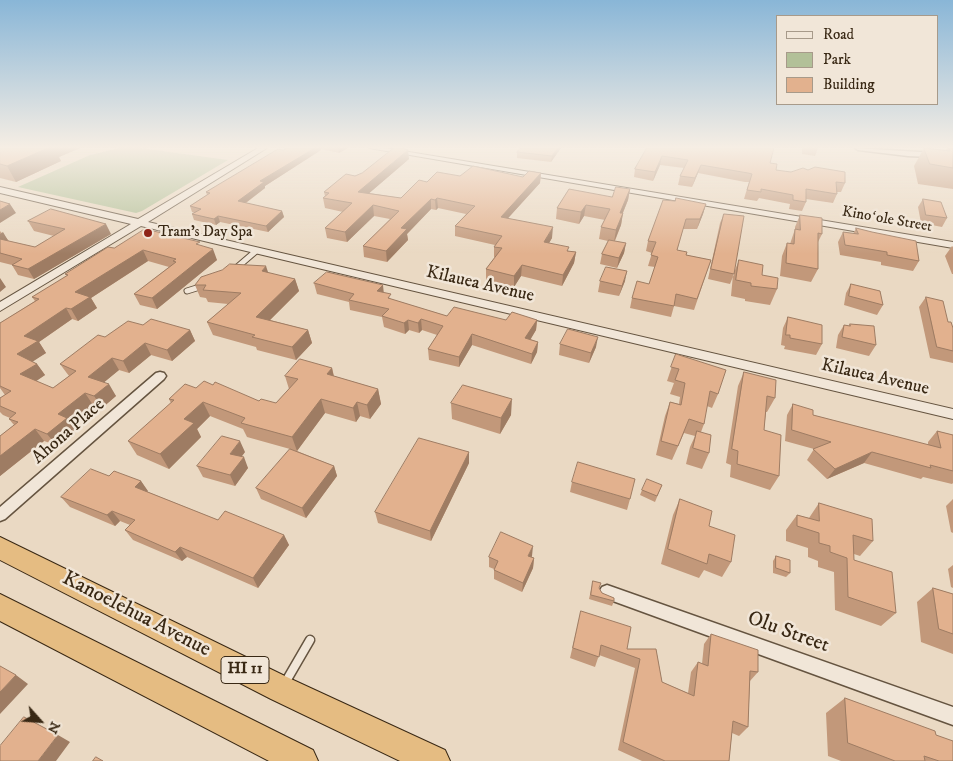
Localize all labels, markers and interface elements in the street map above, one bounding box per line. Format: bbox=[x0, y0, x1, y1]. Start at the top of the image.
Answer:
legend bbox=[776, 15, 938, 105]
text: Road bbox=[823, 25, 854, 44]
text: Park bbox=[823, 50, 851, 69]
text: Building bbox=[823, 75, 875, 94]
street label: Kinoʻole Street bbox=[841, 203, 933, 237]
place label: Tram's Day Spa bbox=[158, 224, 252, 242]
marker: Tram's Day Spa bbox=[142, 227, 154, 239]
street label: Kilauea Avenue bbox=[424, 262, 536, 308]
street label: Kilauea Avenue bbox=[819, 355, 931, 401]
street label: Ahona Place bbox=[28, 395, 110, 469]
street label: Kanoelehua Avenue bbox=[57, 567, 215, 663]
street label: Olu Street bbox=[744, 607, 832, 659]
road number: HI 11 bbox=[221, 656, 269, 684]
north arrow bbox=[15, 696, 65, 746]
text: N bbox=[43, 718, 64, 737]

